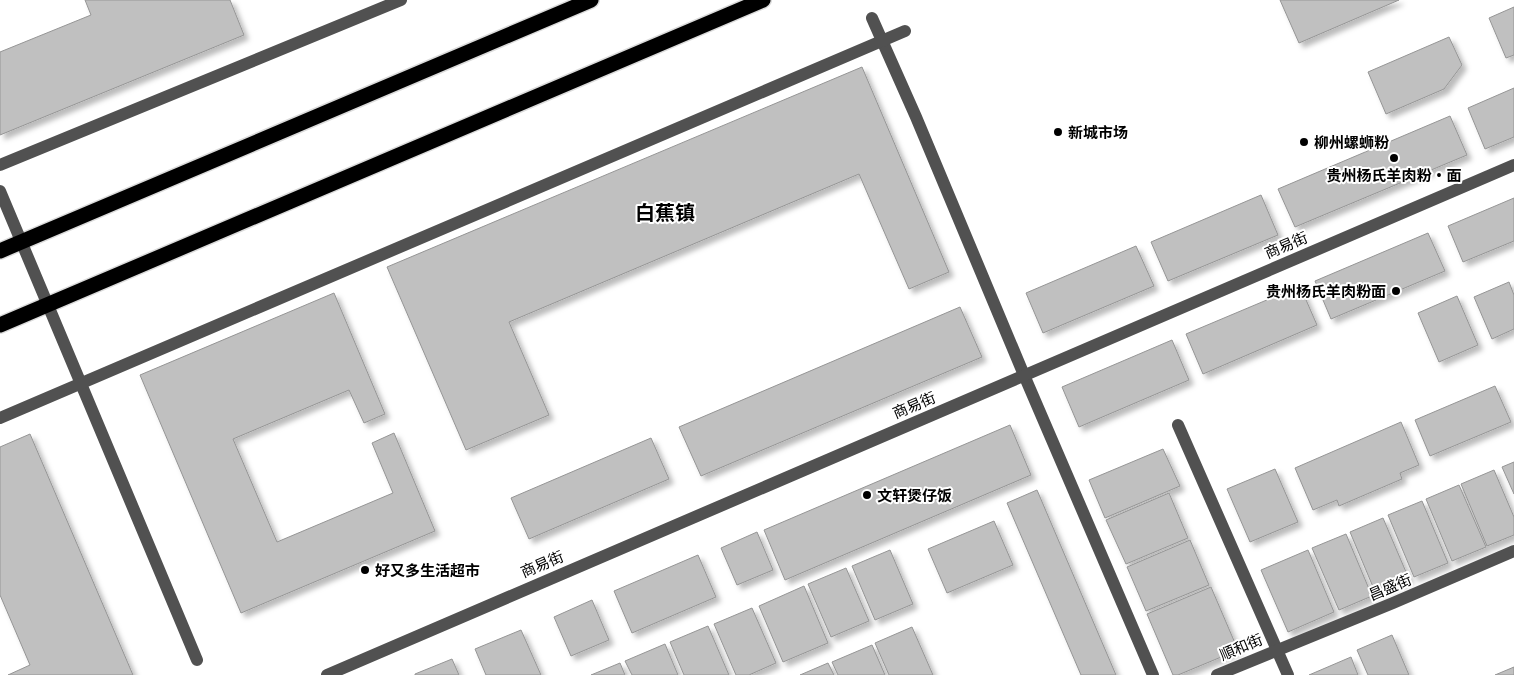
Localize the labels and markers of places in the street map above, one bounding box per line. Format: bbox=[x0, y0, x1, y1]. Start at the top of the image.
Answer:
place label: 新城市场 bbox=[1068, 123, 1128, 142]
marker: 新城市场 bbox=[1052, 126, 1064, 138]
place label: 柳州螺蛳粉 bbox=[1314, 133, 1390, 152]
marker: 柳州螺蛳粉 bbox=[1298, 136, 1310, 148]
marker: 贵州杨氏羊肉粉・面 bbox=[1388, 152, 1400, 164]
place label: 贵州杨氏羊肉粉・面 bbox=[1326, 166, 1462, 185]
place label: 贵州杨氏羊肉粉面 bbox=[1266, 282, 1386, 301]
marker: 贵州杨氏羊肉粉面 bbox=[1390, 285, 1402, 297]
place label: 文轩煲仔饭 bbox=[877, 486, 952, 505]
marker: 文轩煲仔饭 bbox=[861, 489, 873, 501]
place label: 好又多生活超市 bbox=[375, 561, 480, 580]
marker: 好又多生活超市 bbox=[359, 564, 371, 576]

